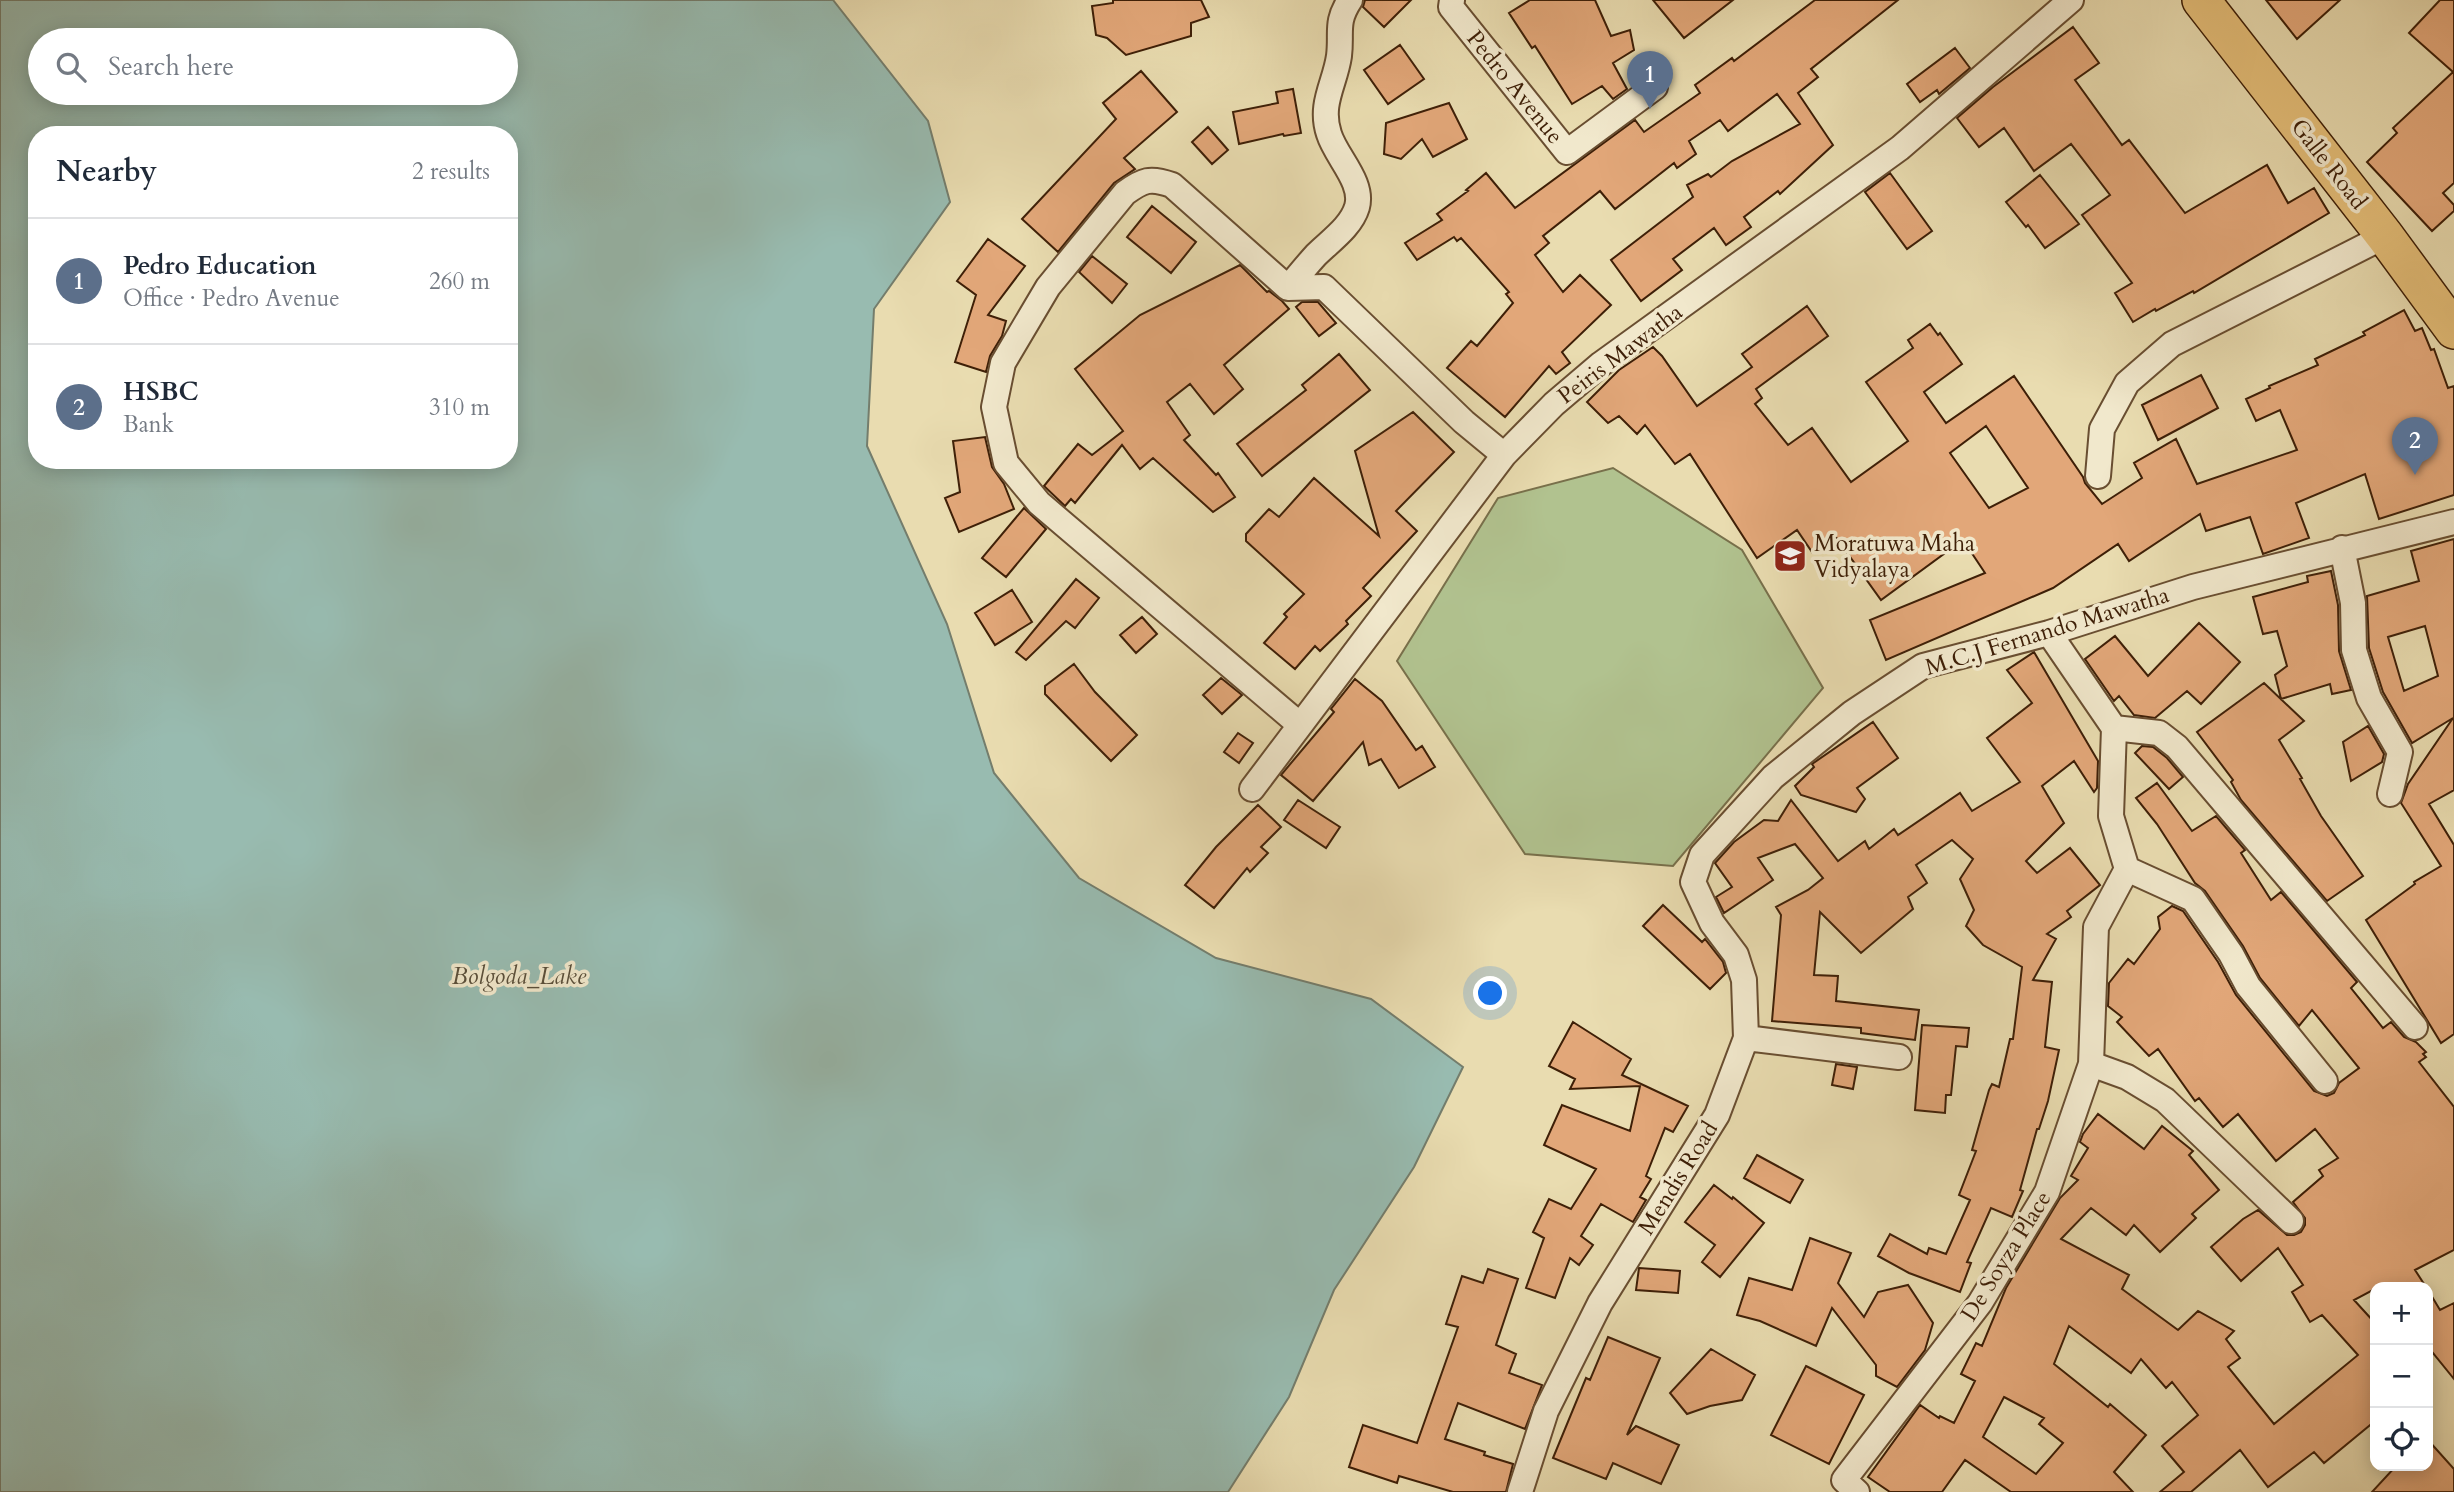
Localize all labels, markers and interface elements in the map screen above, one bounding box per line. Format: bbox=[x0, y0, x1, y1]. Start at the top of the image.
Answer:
street label: Pedro Avenue bbox=[1460, 24, 1570, 150]
search box bbox=[28, 28, 518, 105]
icon: search bbox=[52, 48, 90, 86]
text: Search here bbox=[108, 49, 234, 84]
pin: 1 bbox=[1627, 51, 1673, 109]
street label: Galle Road bbox=[2284, 112, 2375, 216]
text: Nearby bbox=[56, 151, 157, 192]
text: 2 results bbox=[412, 156, 490, 187]
text: Pedro Education bbox=[123, 248, 317, 283]
text: 1 bbox=[73, 266, 85, 297]
text: 260 m bbox=[429, 266, 490, 297]
text: Office · Pedro Avenue bbox=[123, 283, 340, 314]
street label: Peiris Mawatha bbox=[1551, 297, 1689, 411]
text: HSBC bbox=[123, 374, 199, 409]
text: 2 bbox=[73, 392, 85, 423]
text: 310 m bbox=[429, 392, 490, 423]
text: Bank bbox=[123, 409, 174, 440]
pin: 2 bbox=[2392, 417, 2438, 475]
place label: Moratuwa Maha Vidyalaya bbox=[1814, 528, 1975, 585]
school or university icon: Moratuwa Maha Vidyalaya bbox=[1771, 537, 1809, 575]
street label: M.C.J Fernando Mawatha bbox=[1921, 579, 2173, 683]
water label: Bolgoda_Lake bbox=[452, 960, 587, 993]
your location bbox=[1473, 976, 1507, 1010]
street label: Mendis Road bbox=[1631, 1115, 1726, 1241]
street label: De Soyza Place bbox=[1954, 1185, 2058, 1327]
map controls bbox=[2370, 1282, 2433, 1471]
button: + bbox=[2370, 1282, 2433, 1345]
button: − bbox=[2370, 1345, 2433, 1408]
button: locate bbox=[2370, 1408, 2433, 1471]

